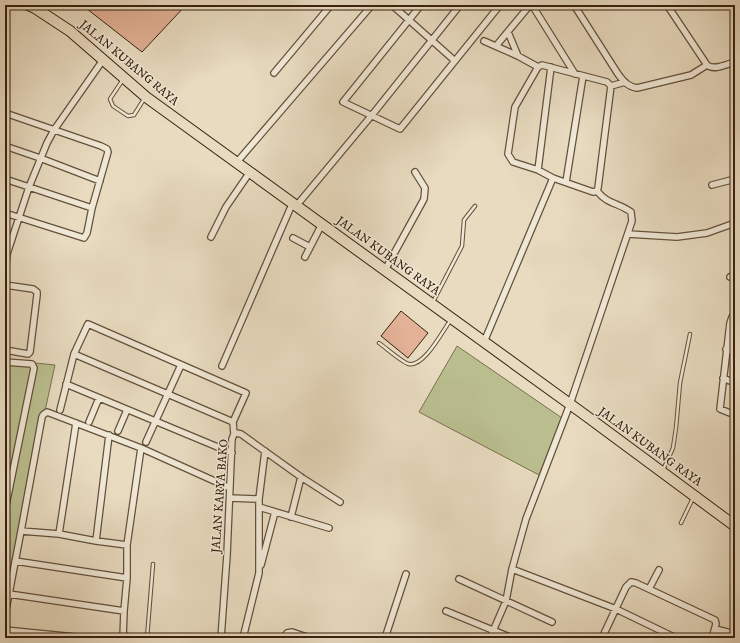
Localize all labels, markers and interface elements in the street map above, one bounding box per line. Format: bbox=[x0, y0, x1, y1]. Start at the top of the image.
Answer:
street label: JALAN KUBANG RAYA bbox=[76, 16, 182, 109]
street label: JALAN KUBANG RAYA bbox=[332, 213, 443, 299]
street label: JALAN KUBANG RAYA bbox=[594, 404, 705, 490]
street label: JALAN KARYA BAKO bbox=[208, 438, 231, 555]

